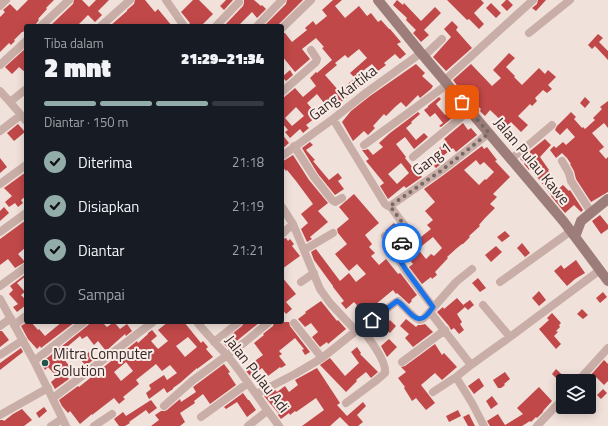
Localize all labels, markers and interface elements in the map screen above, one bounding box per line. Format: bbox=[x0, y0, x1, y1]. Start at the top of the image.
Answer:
text: Tiba dalam bbox=[44, 33, 104, 53]
text: 21:29–21:34 bbox=[181, 47, 264, 70]
text: 2 mnt bbox=[44, 48, 111, 87]
street label: Gang Kartika bbox=[304, 59, 382, 126]
pin bbox=[445, 85, 479, 119]
icon: bag bbox=[451, 91, 473, 113]
text: Diantar · 150 m bbox=[44, 112, 128, 132]
street label: Jalan Pulau Kawe bbox=[489, 112, 576, 210]
street label: Gang 1 bbox=[407, 136, 456, 181]
icon: check bbox=[44, 151, 66, 173]
text: Diterima bbox=[78, 151, 132, 174]
text: 21:18 bbox=[232, 152, 264, 172]
icon: check bbox=[44, 195, 66, 217]
text: Disiapkan bbox=[78, 195, 139, 218]
text: 21:19 bbox=[232, 196, 264, 216]
courier bbox=[382, 223, 422, 263]
icon: car bbox=[391, 232, 413, 254]
icon: check bbox=[44, 239, 66, 261]
text: Diantar bbox=[78, 239, 124, 262]
text: 21:21 bbox=[232, 240, 264, 260]
text: Sampai bbox=[78, 283, 125, 306]
pin bbox=[355, 303, 389, 337]
icon: home bbox=[361, 309, 383, 331]
street label: Jalan Pulau Adi bbox=[220, 330, 295, 418]
place label: Mitra Computer Solution bbox=[53, 342, 153, 382]
marker: Mitra Computer Solution bbox=[40, 358, 50, 368]
map controls bbox=[556, 374, 596, 414]
button: layers bbox=[556, 374, 596, 414]

